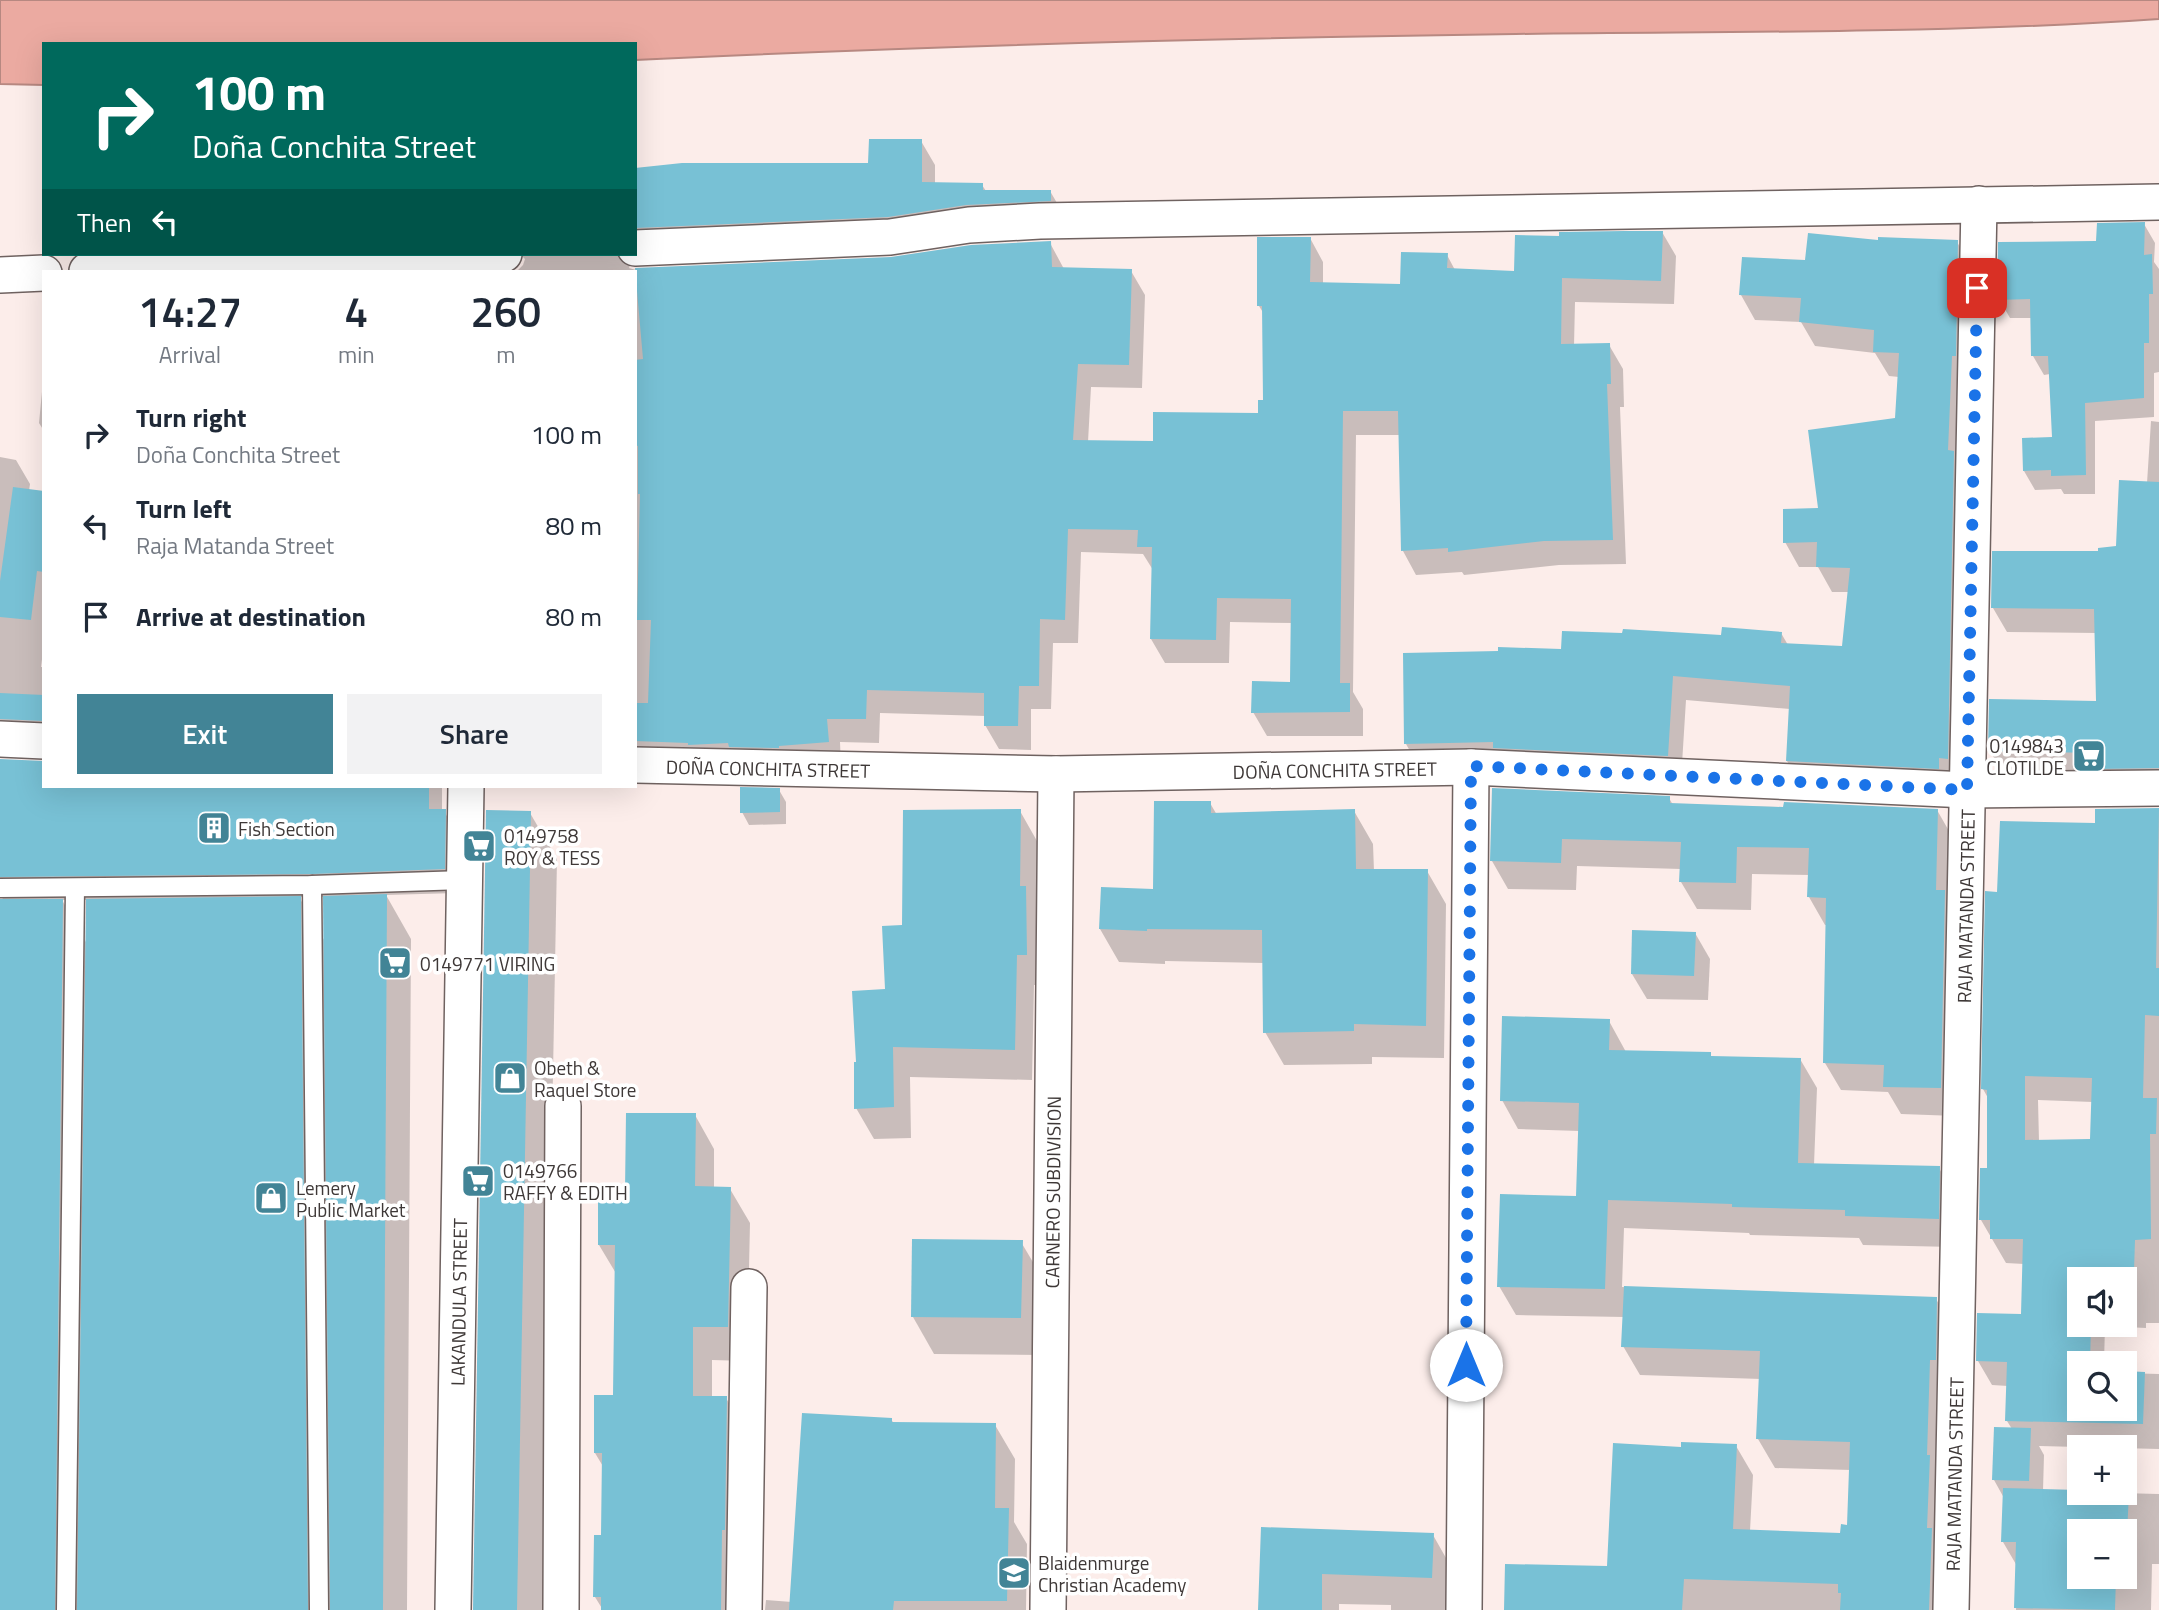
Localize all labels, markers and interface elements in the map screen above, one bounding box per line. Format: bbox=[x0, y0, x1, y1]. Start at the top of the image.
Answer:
text: 100 m bbox=[192, 54, 326, 129]
icon: right bbox=[77, 70, 168, 161]
text: Doña Conchita Street bbox=[192, 122, 476, 170]
text: Then bbox=[77, 203, 132, 242]
icon: left bbox=[146, 203, 184, 241]
pin bbox=[1947, 258, 2007, 318]
icon: arrive bbox=[1958, 269, 1996, 307]
text: 14:27 bbox=[138, 279, 242, 343]
text: 4 bbox=[345, 279, 368, 343]
text: 260 bbox=[471, 279, 541, 343]
text: Arrival bbox=[159, 337, 221, 372]
text: min bbox=[338, 337, 375, 372]
text: m bbox=[496, 337, 515, 372]
text: Turn right bbox=[136, 398, 247, 437]
text: 100 m bbox=[531, 415, 602, 454]
icon: right bbox=[77, 416, 115, 454]
text: Doña Conchita Street bbox=[136, 437, 340, 472]
text: Turn left bbox=[136, 489, 231, 528]
text: 80 m bbox=[545, 506, 602, 545]
icon: left bbox=[77, 507, 115, 545]
text: Raja Matanda Street bbox=[136, 528, 334, 563]
text: Arrive at destination bbox=[136, 597, 366, 636]
text: 80 m bbox=[545, 597, 602, 636]
icon: arrive bbox=[77, 598, 115, 636]
button: Exit bbox=[77, 694, 333, 774]
button: Share bbox=[347, 694, 602, 774]
place label: 0149843 CLOTILDE bbox=[1986, 731, 2064, 782]
supermarket icon: 0149843 CLOTILDE bbox=[2070, 737, 2108, 775]
street label: DOÑA CONCHITA STREET bbox=[666, 751, 870, 785]
street label: DOÑA CONCHITA STREET bbox=[1232, 753, 1437, 786]
building icon: Fish Section bbox=[195, 809, 233, 847]
street label: RAJA MATANDA STREET bbox=[1949, 809, 1981, 1003]
place label: Fish Section bbox=[238, 814, 335, 843]
place label: 0149758 ROY & TESS bbox=[504, 821, 600, 872]
supermarket icon: 0149758 ROY & TESS bbox=[460, 827, 498, 865]
supermarket icon: 0149771 VIRING bbox=[376, 944, 414, 982]
place label: 0149771 VIRING bbox=[420, 949, 555, 978]
place label: Obeth & Raquel Store bbox=[534, 1053, 636, 1104]
shop icon: Obeth & Raquel Store bbox=[491, 1059, 529, 1097]
street label: CARNERO SUBDIVISION bbox=[1037, 1096, 1067, 1288]
place label: 0149766 RAFFY & EDITH bbox=[503, 1156, 628, 1207]
supermarket icon: 0149766 RAFFY & EDITH bbox=[459, 1162, 497, 1200]
place label: Lemery Public Market bbox=[296, 1173, 406, 1224]
shop icon: Lemery Public Market bbox=[252, 1179, 290, 1217]
street label: LAKANDULA STREET bbox=[442, 1218, 474, 1386]
map controls bbox=[2067, 1267, 2137, 1589]
button: sound bbox=[2067, 1267, 2137, 1337]
position arrow bbox=[1429, 1328, 1503, 1402]
button: search bbox=[2067, 1351, 2137, 1421]
street label: RAJA MATANDA STREET bbox=[1937, 1377, 1970, 1571]
button: + bbox=[2067, 1435, 2137, 1505]
button: − bbox=[2067, 1519, 2137, 1589]
place label: Blaidenmurge Christian Academy bbox=[1038, 1548, 1186, 1599]
school or university icon: Blaidenmurge Christian Academy bbox=[995, 1554, 1033, 1592]

